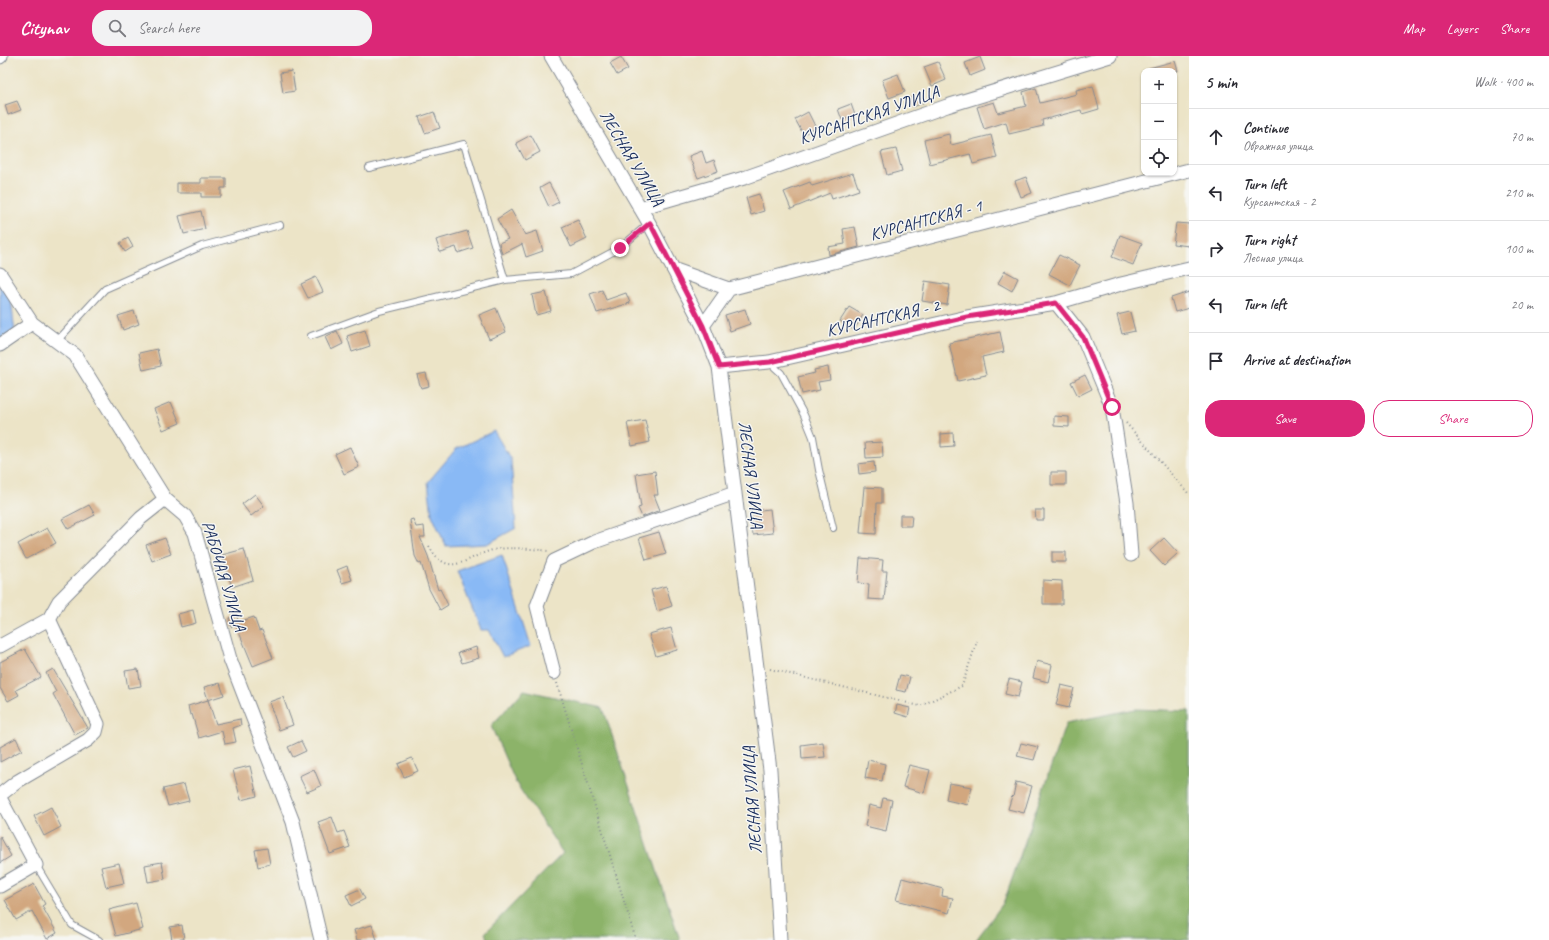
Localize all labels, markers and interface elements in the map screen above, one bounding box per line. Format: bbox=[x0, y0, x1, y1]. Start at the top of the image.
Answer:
search box bbox=[92, 10, 372, 46]
text: Citynav bbox=[20, 16, 68, 40]
icon: search bbox=[106, 17, 128, 39]
text: Search here bbox=[138, 19, 199, 38]
text: Map bbox=[1403, 20, 1425, 37]
text: Layers bbox=[1447, 20, 1478, 37]
text: Share bbox=[1500, 20, 1529, 37]
map controls bbox=[1141, 68, 1177, 176]
button: + bbox=[1141, 68, 1177, 104]
text: 5 min bbox=[1205, 72, 1237, 93]
text: Walk · 400 m bbox=[1474, 74, 1533, 90]
street label: КУРСАНТСКАЯ УЛИЦА bbox=[796, 81, 943, 149]
button: − bbox=[1141, 104, 1177, 140]
street label: ЛЕСНАЯ УЛИЦА bbox=[595, 106, 669, 210]
text: Continue bbox=[1243, 119, 1288, 138]
icon: ahead bbox=[1205, 126, 1227, 148]
text: 70 m bbox=[1511, 129, 1533, 145]
text: Овражная улица bbox=[1243, 138, 1313, 154]
button: locate bbox=[1141, 140, 1177, 176]
text: Turn left bbox=[1243, 175, 1286, 194]
icon: left bbox=[1205, 182, 1227, 204]
text: 210 m bbox=[1505, 185, 1533, 201]
text: Курсантская - 2 bbox=[1243, 194, 1316, 210]
street label: КУРСАНТСКАЯ - 1 bbox=[868, 195, 986, 245]
text: Turn right bbox=[1243, 231, 1296, 250]
icon: right bbox=[1205, 238, 1227, 260]
route end bbox=[611, 239, 629, 257]
text: 100 m bbox=[1505, 241, 1533, 257]
text: Лесная улица bbox=[1243, 250, 1302, 266]
icon: left bbox=[1205, 294, 1227, 316]
street label: КУРСАНТСКАЯ - 2 bbox=[824, 295, 943, 341]
text: Turn left bbox=[1243, 295, 1286, 314]
text: 20 m bbox=[1511, 297, 1533, 313]
icon: arrive bbox=[1205, 350, 1227, 372]
text: Arrive at destination bbox=[1243, 351, 1350, 370]
route start bbox=[1103, 398, 1121, 416]
button: Save bbox=[1205, 400, 1365, 437]
button: Share bbox=[1373, 400, 1533, 437]
street label: ЛЕСНАЯ УЛИЦА bbox=[734, 420, 768, 530]
street label: РАБОЧАЯ УЛИЦА bbox=[197, 518, 251, 635]
street label: ЛЕСНАЯ УЛИЦА bbox=[738, 745, 766, 855]

